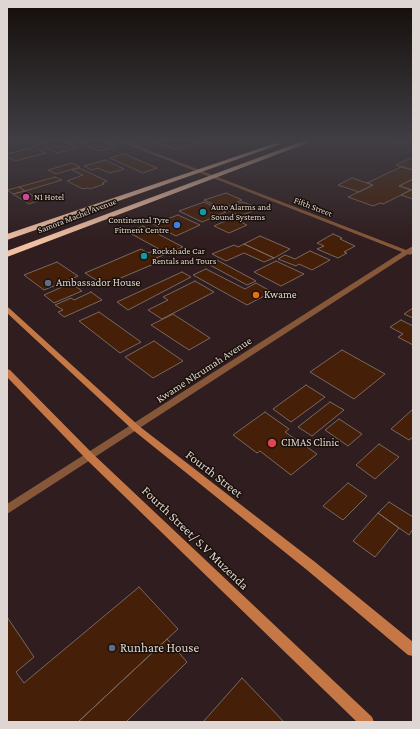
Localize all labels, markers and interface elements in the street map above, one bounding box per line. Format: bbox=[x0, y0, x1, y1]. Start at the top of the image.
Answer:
marker: N1 Hotel bbox=[21, 192, 31, 202]
place label: N1 Hotel bbox=[34, 192, 64, 202]
street label: Fifth Street bbox=[292, 195, 334, 219]
street label: Samora Machel Avenue bbox=[36, 196, 118, 236]
place label: Auto Alarms and Sound Systems bbox=[211, 202, 271, 223]
marker: Auto Alarms and Sound Systems bbox=[198, 207, 208, 217]
place label: Continental Tyre Fitment Centre bbox=[108, 215, 169, 236]
marker: Continental Tyre Fitment Centre bbox=[172, 220, 182, 230]
place label: Rockshade Car Rentals and Tours bbox=[152, 246, 216, 267]
marker: Rockshade Car Rentals and Tours bbox=[139, 251, 149, 261]
place label: Ambassador House bbox=[56, 276, 140, 290]
marker: Ambassador House bbox=[43, 278, 53, 288]
place label: Kwame bbox=[264, 288, 297, 302]
marker: Kwame bbox=[251, 290, 261, 300]
street label: Kwame Nkrumah Avenue bbox=[154, 334, 254, 406]
place label: CIMAS Clinic bbox=[281, 436, 339, 450]
marker: CIMAS Clinic bbox=[266, 437, 278, 449]
street label: Fourth Street bbox=[182, 447, 246, 501]
street label: Fourth Street/ S.V Muzenda bbox=[138, 483, 252, 593]
place label: Runhare House bbox=[120, 640, 199, 656]
marker: Runhare House bbox=[107, 643, 117, 653]

